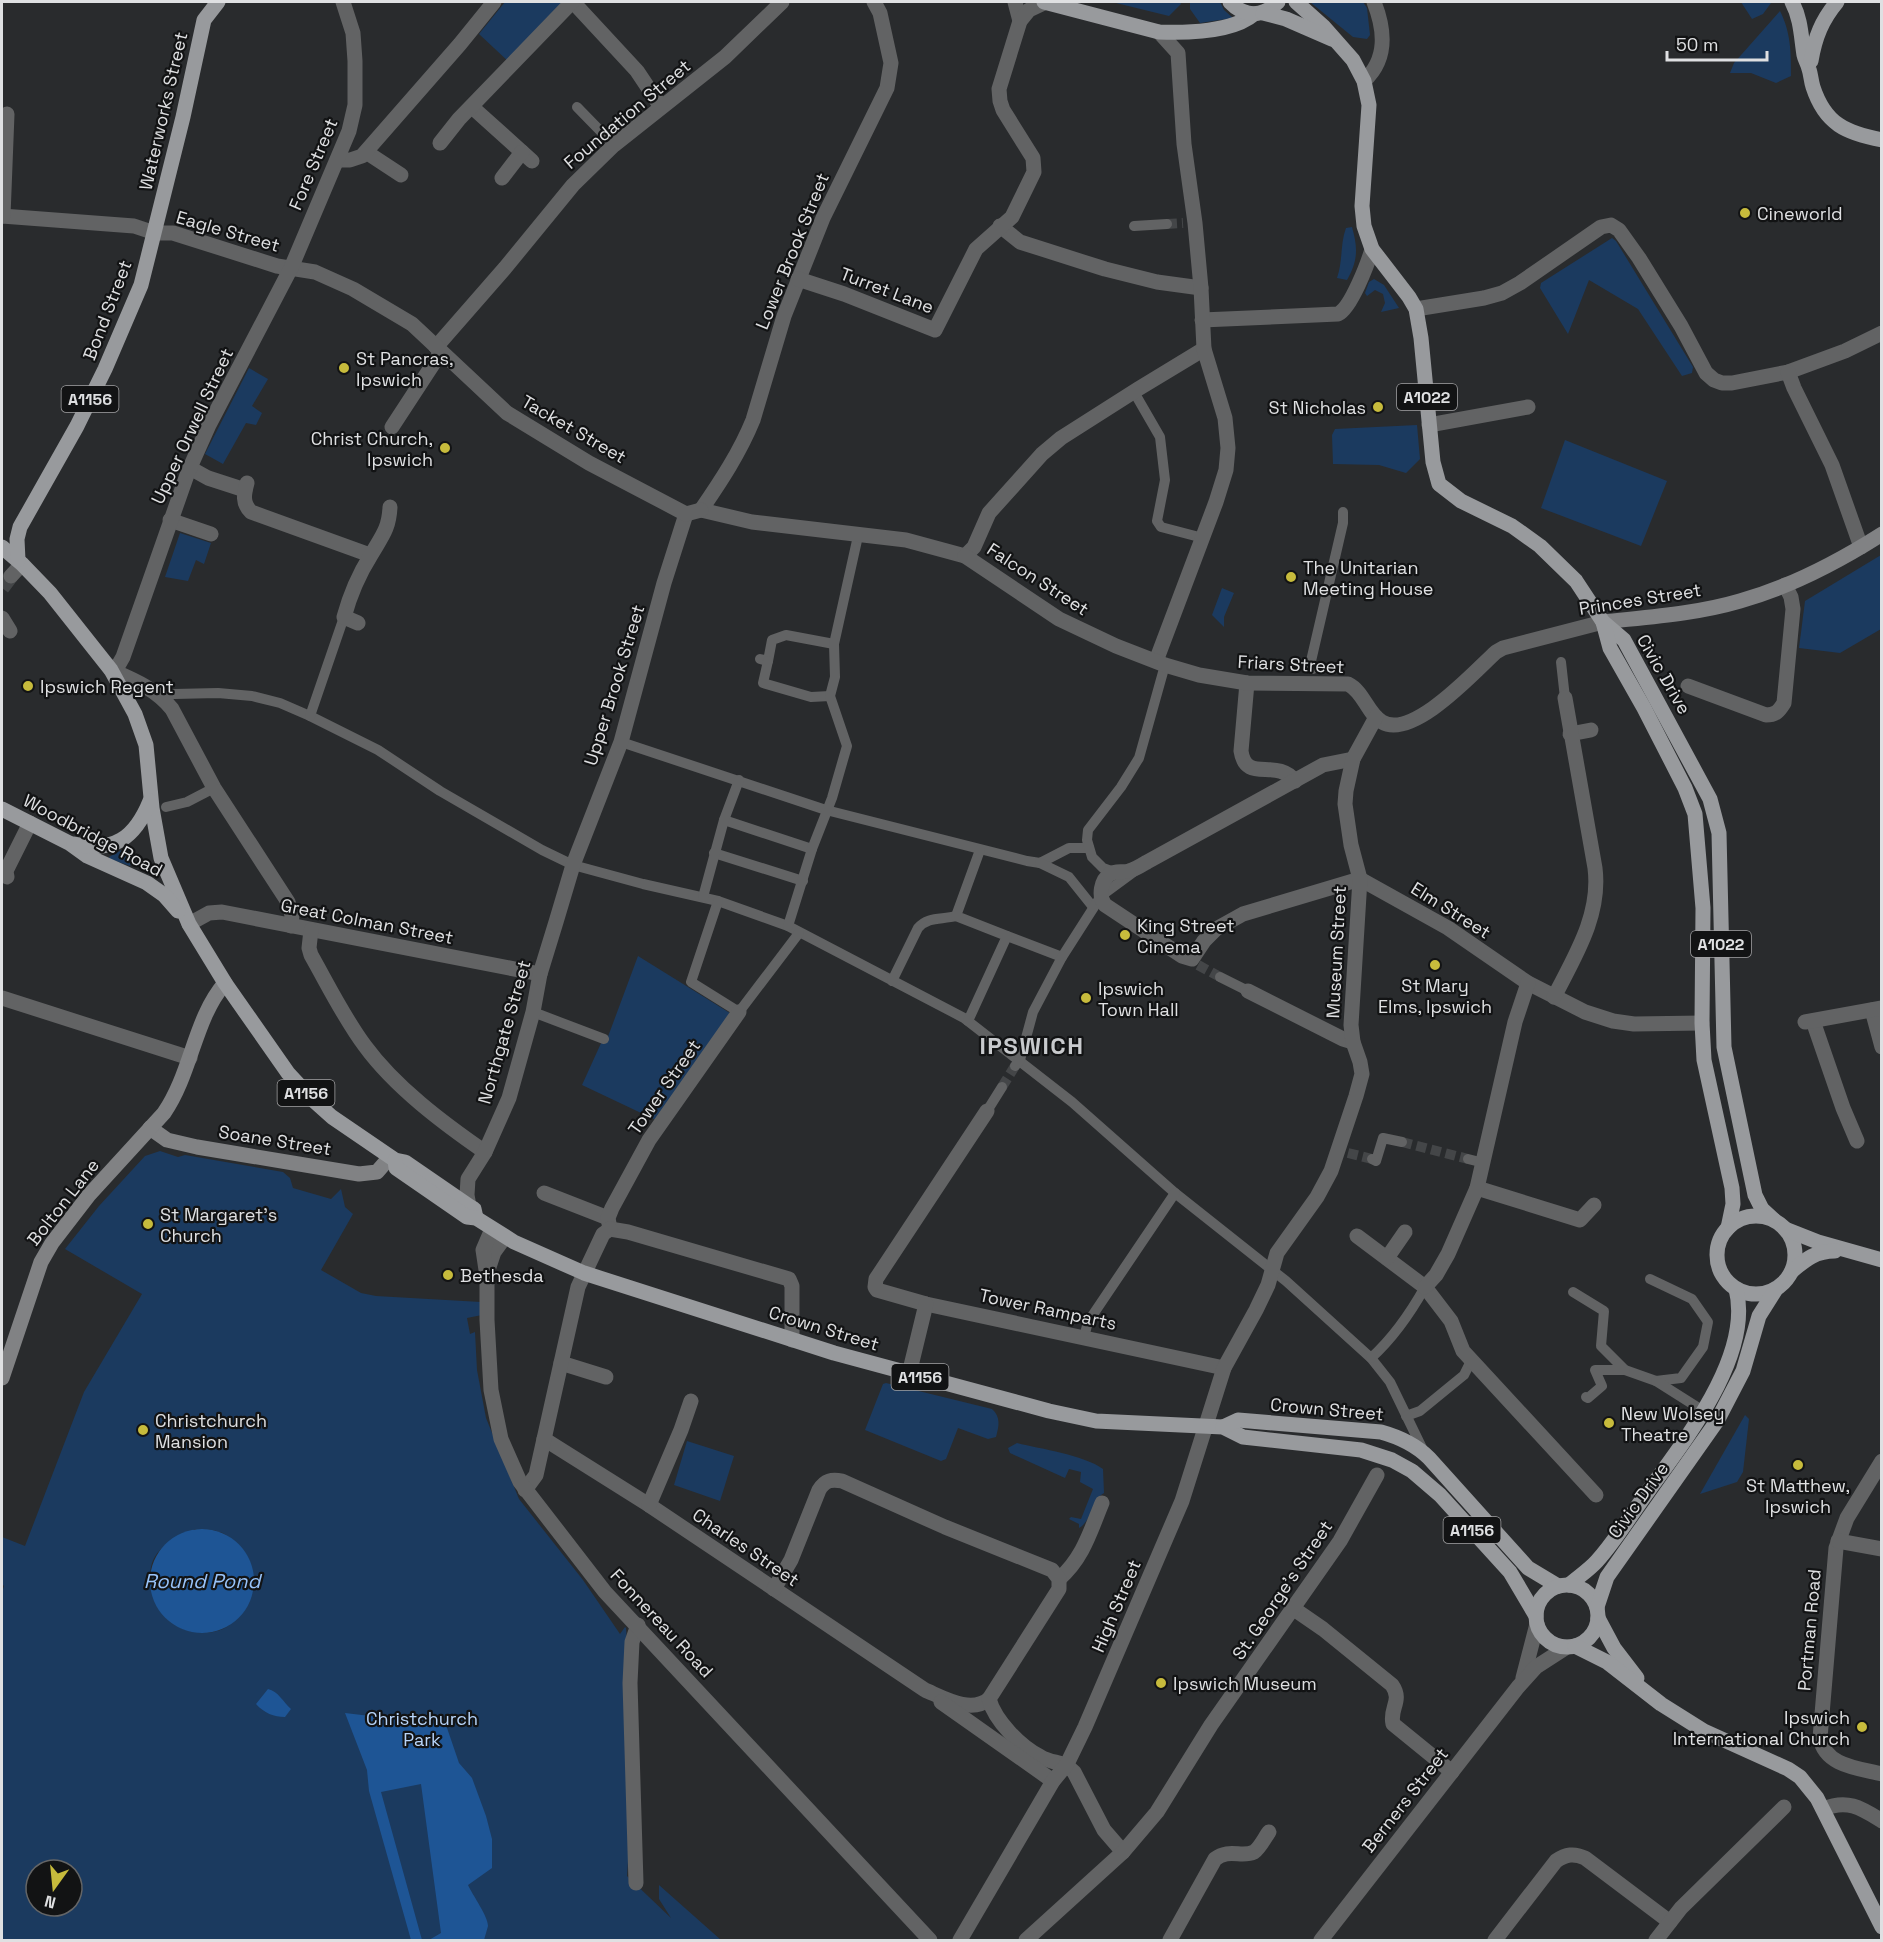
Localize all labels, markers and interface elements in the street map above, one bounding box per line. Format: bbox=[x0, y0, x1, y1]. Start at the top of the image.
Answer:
scale bar bbox=[1667, 24, 1768, 62]
street label: Waterworks Street bbox=[134, 30, 192, 192]
text: 50 m bbox=[1676, 33, 1718, 56]
street label: Foundation Street bbox=[559, 54, 695, 174]
street label: Fore Street bbox=[283, 115, 343, 213]
street label: Lower Brook Street bbox=[750, 169, 834, 333]
place label: Cineworld bbox=[1757, 202, 1843, 225]
street label: Eagle Street bbox=[174, 205, 282, 257]
marker: Cineworld bbox=[1738, 206, 1752, 220]
street label: Bond Street bbox=[77, 257, 137, 363]
street label: Turret Lane bbox=[837, 262, 937, 318]
street label: Upper Orwell Street bbox=[146, 344, 238, 508]
place label: St Pancras, Ipswich bbox=[356, 347, 453, 391]
marker: St Pancras, Ipswich bbox=[337, 361, 351, 375]
road number: A1022 bbox=[1397, 384, 1457, 410]
road number: A1156 bbox=[62, 386, 118, 412]
street label: Tacket Street bbox=[517, 390, 631, 468]
place label: St Nicholas bbox=[1269, 396, 1366, 419]
marker: St Nicholas bbox=[1371, 400, 1385, 414]
place label: Christ Church, Ipswich bbox=[311, 427, 433, 471]
marker: Christ Church, Ipswich bbox=[438, 441, 452, 455]
street label: Falcon Street bbox=[983, 538, 1093, 620]
place label: The Unitarian Meeting House bbox=[1303, 556, 1434, 600]
marker: The Unitarian Meeting House bbox=[1284, 570, 1298, 584]
street label: Princes Street bbox=[1577, 578, 1703, 620]
street label: Upper Brook Street bbox=[579, 602, 649, 768]
street label: Civic Drive bbox=[1632, 630, 1696, 718]
street label: Friars Street bbox=[1237, 650, 1345, 678]
place label: Ipswich Regent bbox=[40, 675, 174, 698]
marker: Ipswich Regent bbox=[21, 679, 35, 693]
street label: Woodbridge Road bbox=[19, 789, 167, 881]
street label: Elm Street bbox=[1407, 876, 1495, 944]
street label: Museum Street bbox=[1321, 885, 1351, 1019]
street label: Great Colman Street bbox=[279, 893, 455, 949]
place label: King Street Cinema bbox=[1137, 914, 1235, 958]
marker: King Street Cinema bbox=[1118, 928, 1132, 942]
road number: A1022 bbox=[1691, 931, 1751, 957]
street label: Northgate Street bbox=[472, 957, 536, 1107]
marker: St Mary Elms, Ipswich bbox=[1428, 958, 1442, 972]
place label: St Mary Elms, Ipswich bbox=[1378, 974, 1492, 1018]
place label: Ipswich Town Hall bbox=[1098, 977, 1179, 1021]
marker: Ipswich Town Hall bbox=[1079, 991, 1093, 1005]
district label: IPSWICH bbox=[980, 1030, 1084, 1061]
street label: Tower Street bbox=[623, 1035, 705, 1139]
road number: A1156 bbox=[278, 1080, 334, 1106]
street label: Soane Street bbox=[217, 1120, 333, 1160]
street label: Bolton Lane bbox=[22, 1154, 104, 1250]
place label: St Margaret's Church bbox=[160, 1203, 277, 1247]
marker: St Margaret's Church bbox=[141, 1217, 155, 1231]
place label: Bethesda bbox=[460, 1264, 544, 1287]
marker: Bethesda bbox=[441, 1268, 455, 1282]
street label: Tower Ramparts bbox=[977, 1283, 1119, 1335]
street label: Crown Street bbox=[766, 1300, 882, 1356]
road number: A1156 bbox=[892, 1364, 948, 1390]
street label: Crown Street bbox=[1269, 1393, 1385, 1425]
place label: New Wolsey Theatre bbox=[1621, 1402, 1725, 1446]
place label: Christchurch Mansion bbox=[155, 1409, 267, 1453]
marker: New Wolsey Theatre bbox=[1602, 1416, 1616, 1430]
marker: Christchurch Mansion bbox=[136, 1423, 150, 1437]
street label: Civic Drive bbox=[1603, 1457, 1673, 1543]
marker: St Matthew, Ipswich bbox=[1791, 1458, 1805, 1472]
place label: St Matthew, Ipswich bbox=[1746, 1474, 1850, 1518]
street label: Charles Street bbox=[688, 1503, 804, 1591]
street label: St. George's Street bbox=[1227, 1516, 1337, 1664]
road number: A1156 bbox=[1444, 1517, 1500, 1543]
street label: High Street bbox=[1086, 1556, 1146, 1656]
street label: Fonnereau Road bbox=[606, 1564, 718, 1682]
water label: Round Pond bbox=[144, 1568, 262, 1594]
street label: Portman Road bbox=[1792, 1568, 1826, 1692]
place label: Ipswich Museum bbox=[1173, 1672, 1317, 1695]
marker: Ipswich Museum bbox=[1154, 1676, 1168, 1690]
place label: Ipswich International Church bbox=[1673, 1706, 1850, 1750]
park label: Christchurch Park bbox=[366, 1707, 478, 1751]
marker: Ipswich International Church bbox=[1855, 1720, 1869, 1734]
street label: Berners Street bbox=[1357, 1743, 1453, 1857]
north arrow bbox=[24, 1858, 84, 1918]
text: N bbox=[42, 1890, 58, 1914]

